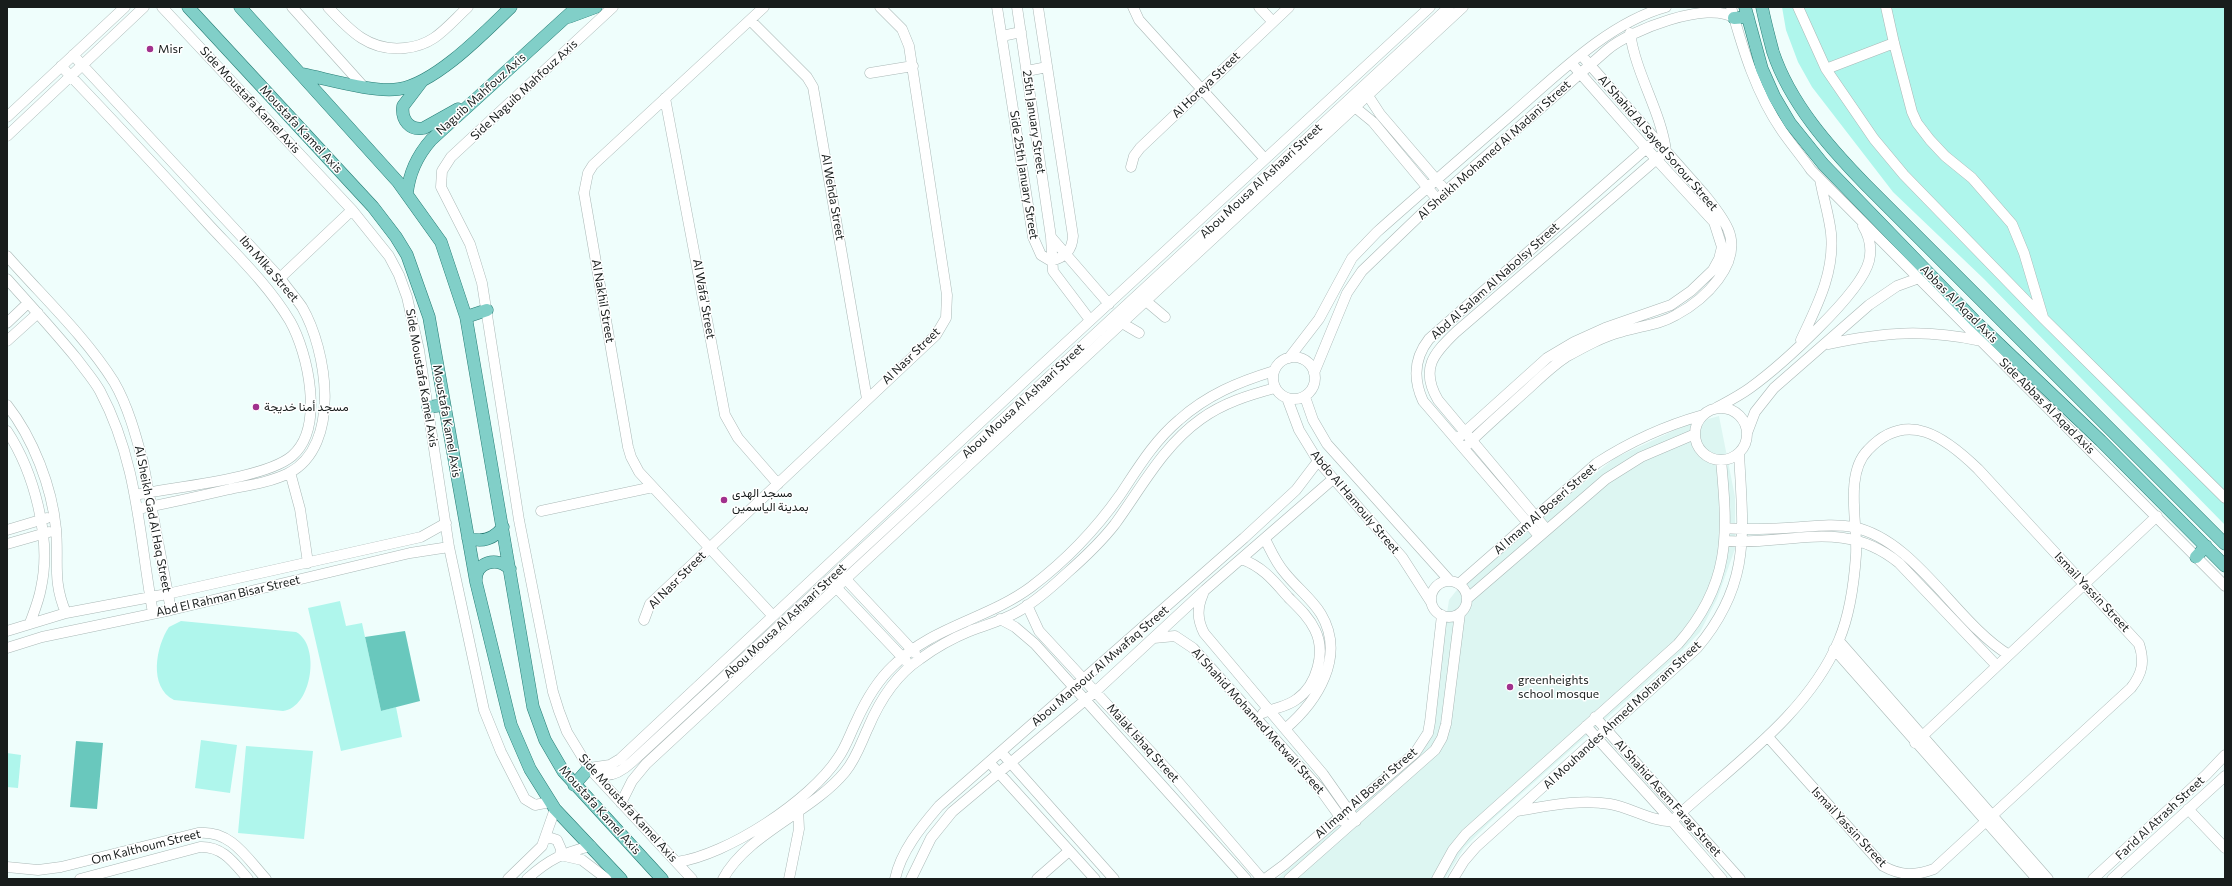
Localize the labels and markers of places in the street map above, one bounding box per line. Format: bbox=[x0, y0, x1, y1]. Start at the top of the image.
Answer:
place label: Misr bbox=[158, 42, 183, 56]
marker: Misr bbox=[145, 44, 155, 54]
place label: مسجد أمنا خديجة bbox=[264, 400, 349, 414]
marker: مسجد أمنا خديجة bbox=[251, 402, 261, 412]
place label: مسجد الهدى بمدينة الياسمين bbox=[732, 486, 809, 514]
marker: مسجد الهدى بمدينة الياسمين bbox=[719, 495, 729, 505]
place label: greenheights school mosque bbox=[1518, 673, 1599, 701]
marker: greenheights school mosque bbox=[1505, 682, 1515, 692]

